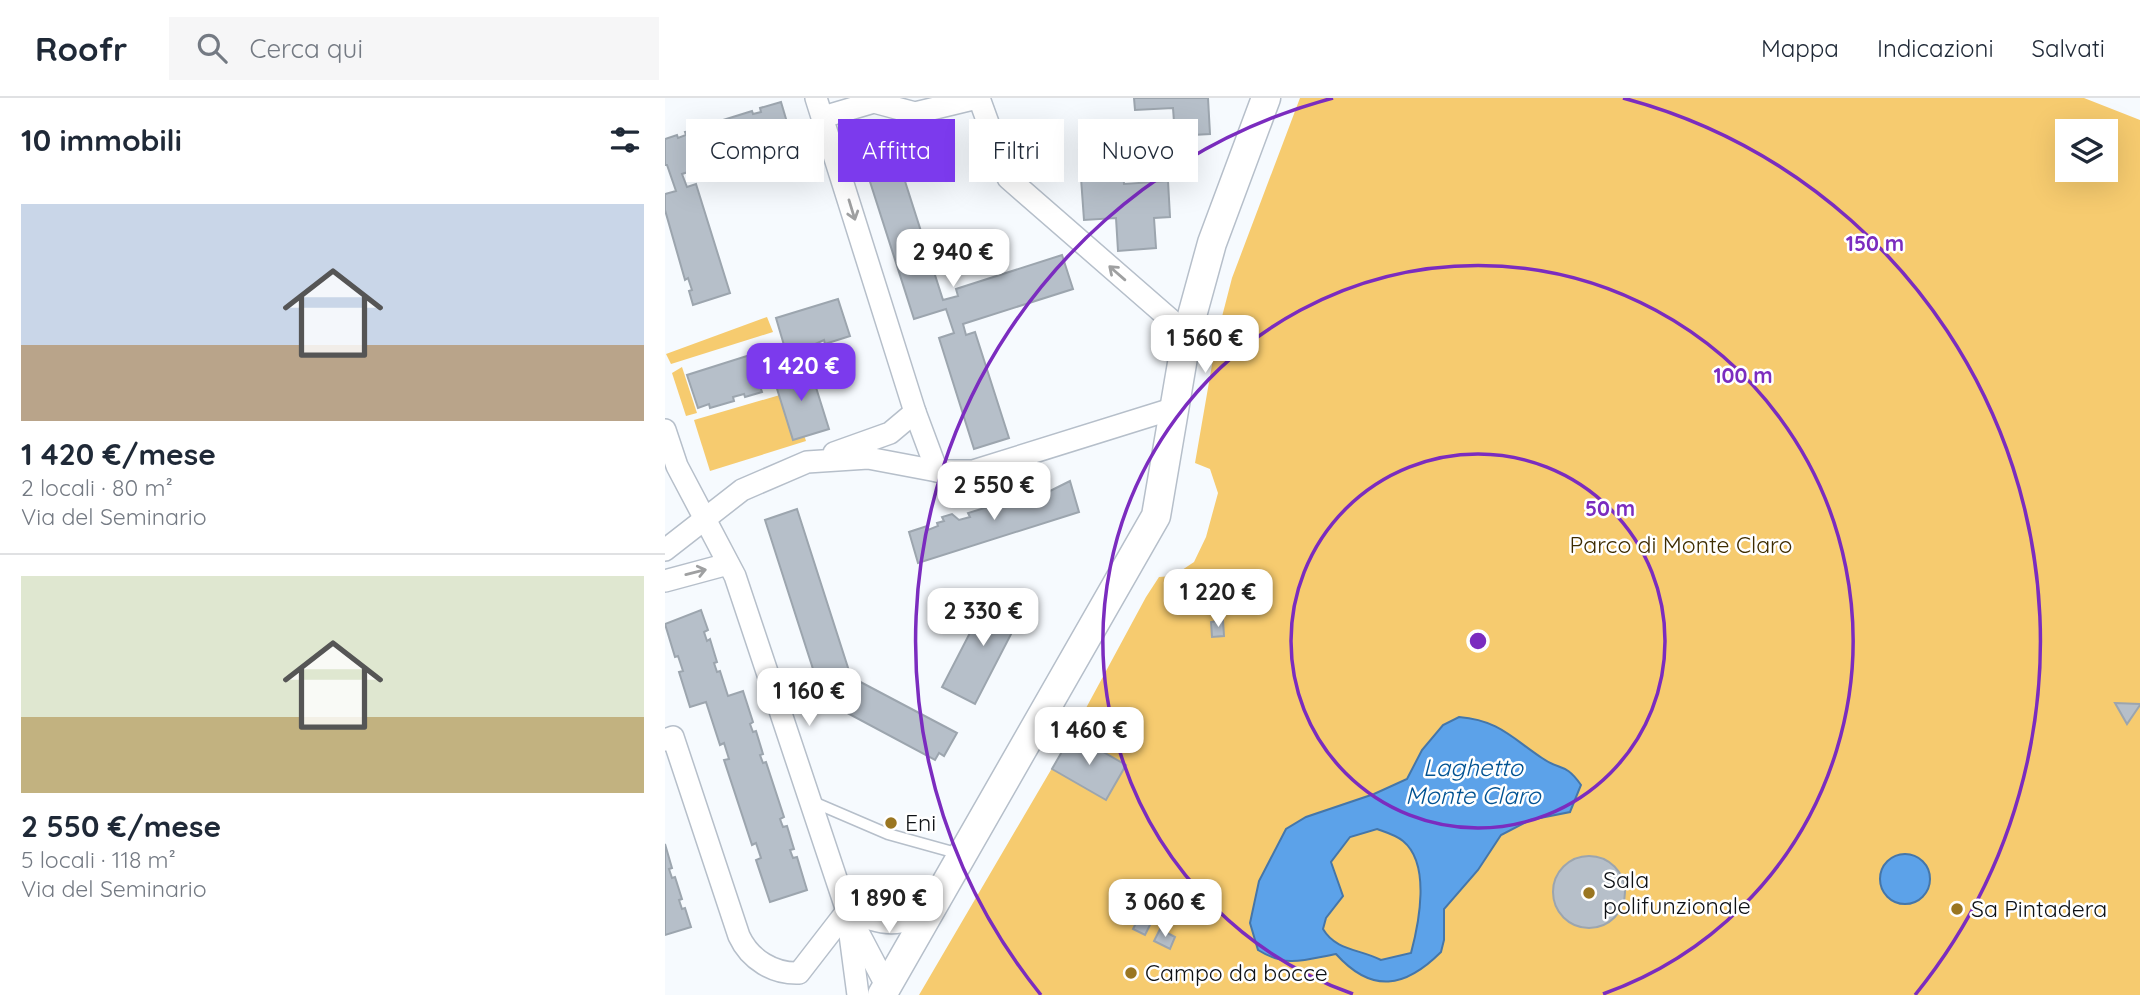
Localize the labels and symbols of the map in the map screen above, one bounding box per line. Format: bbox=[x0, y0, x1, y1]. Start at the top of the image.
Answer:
one-way arrow bbox=[846, 199, 859, 221]
pin: 2 940 € bbox=[888, 230, 1018, 289]
text: 150 m bbox=[1846, 230, 1904, 256]
one-way arrow bbox=[1108, 265, 1126, 281]
pin: 1 560 € bbox=[1140, 316, 1270, 375]
pin: 1 420 € bbox=[736, 344, 866, 403]
text: 100 m bbox=[1713, 362, 1773, 388]
pin: 2 550 € bbox=[929, 462, 1059, 522]
text: 50 m bbox=[1585, 495, 1635, 521]
park label: Parco di Monte Claro bbox=[1570, 530, 1792, 559]
one-way arrow bbox=[685, 565, 707, 578]
pin: 1 220 € bbox=[1153, 570, 1283, 629]
pin: 2 330 € bbox=[918, 588, 1048, 648]
centre of rings bbox=[1466, 629, 1490, 653]
pin: 1 160 € bbox=[744, 668, 874, 728]
pin: 1 460 € bbox=[1024, 708, 1154, 767]
water label: Laghetto Monte Claro bbox=[1405, 752, 1542, 810]
place label: Eni bbox=[905, 808, 936, 837]
marker: Eni bbox=[883, 815, 899, 831]
place label: Sala polifunzionale bbox=[1603, 865, 1751, 920]
pin: 1 890 € bbox=[824, 876, 954, 935]
pin: 3 060 € bbox=[1100, 880, 1230, 939]
marker: Sala polifunzionale bbox=[1581, 885, 1597, 901]
place label: Sa Pintadera bbox=[1971, 894, 2107, 923]
marker: Sa Pintadera bbox=[1949, 901, 1965, 917]
place label: Campo da bocce bbox=[1145, 958, 1328, 987]
marker: Campo da bocce bbox=[1123, 965, 1139, 981]

